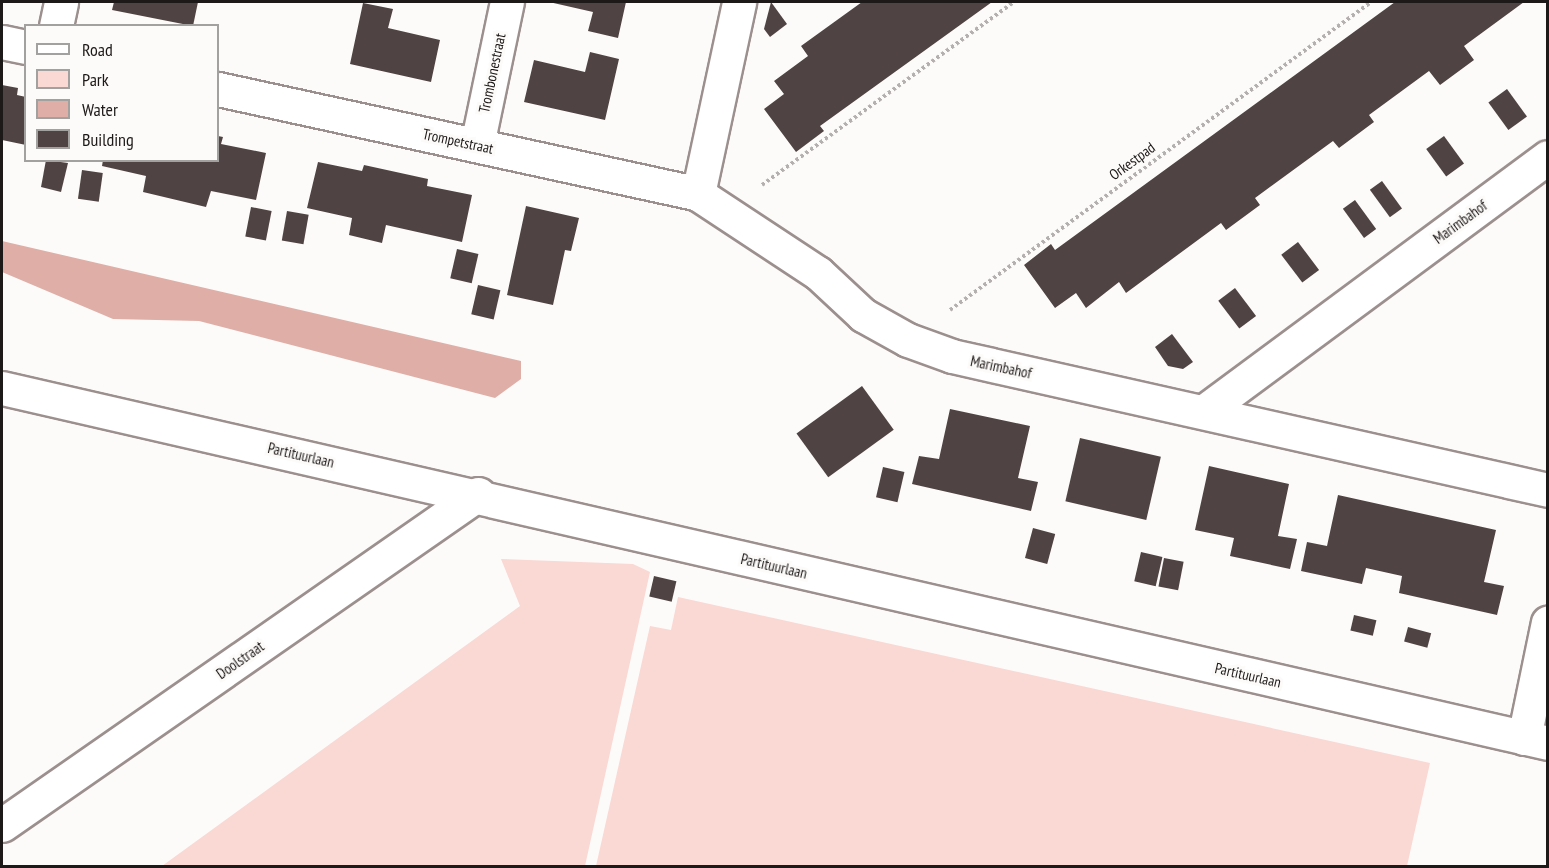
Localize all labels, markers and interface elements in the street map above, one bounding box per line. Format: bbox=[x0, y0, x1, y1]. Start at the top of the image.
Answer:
legend bbox=[24, 24, 219, 162]
street label: Trombonestraat bbox=[475, 32, 509, 114]
text: Road bbox=[82, 38, 113, 61]
text: Park bbox=[82, 68, 109, 91]
text: Water bbox=[82, 98, 118, 121]
street label: Trompetstraat bbox=[421, 125, 495, 157]
text: Building bbox=[82, 128, 134, 151]
street label: Orkestpad bbox=[1106, 138, 1158, 184]
street label: Marimbahof bbox=[1430, 197, 1490, 247]
street label: Marimbahof bbox=[969, 352, 1033, 382]
street label: Partituurlaan bbox=[266, 439, 336, 471]
street label: Partituurlaan bbox=[739, 550, 809, 582]
street label: Doolstraat bbox=[213, 637, 267, 683]
street label: Partituurlaan bbox=[1213, 659, 1283, 691]

